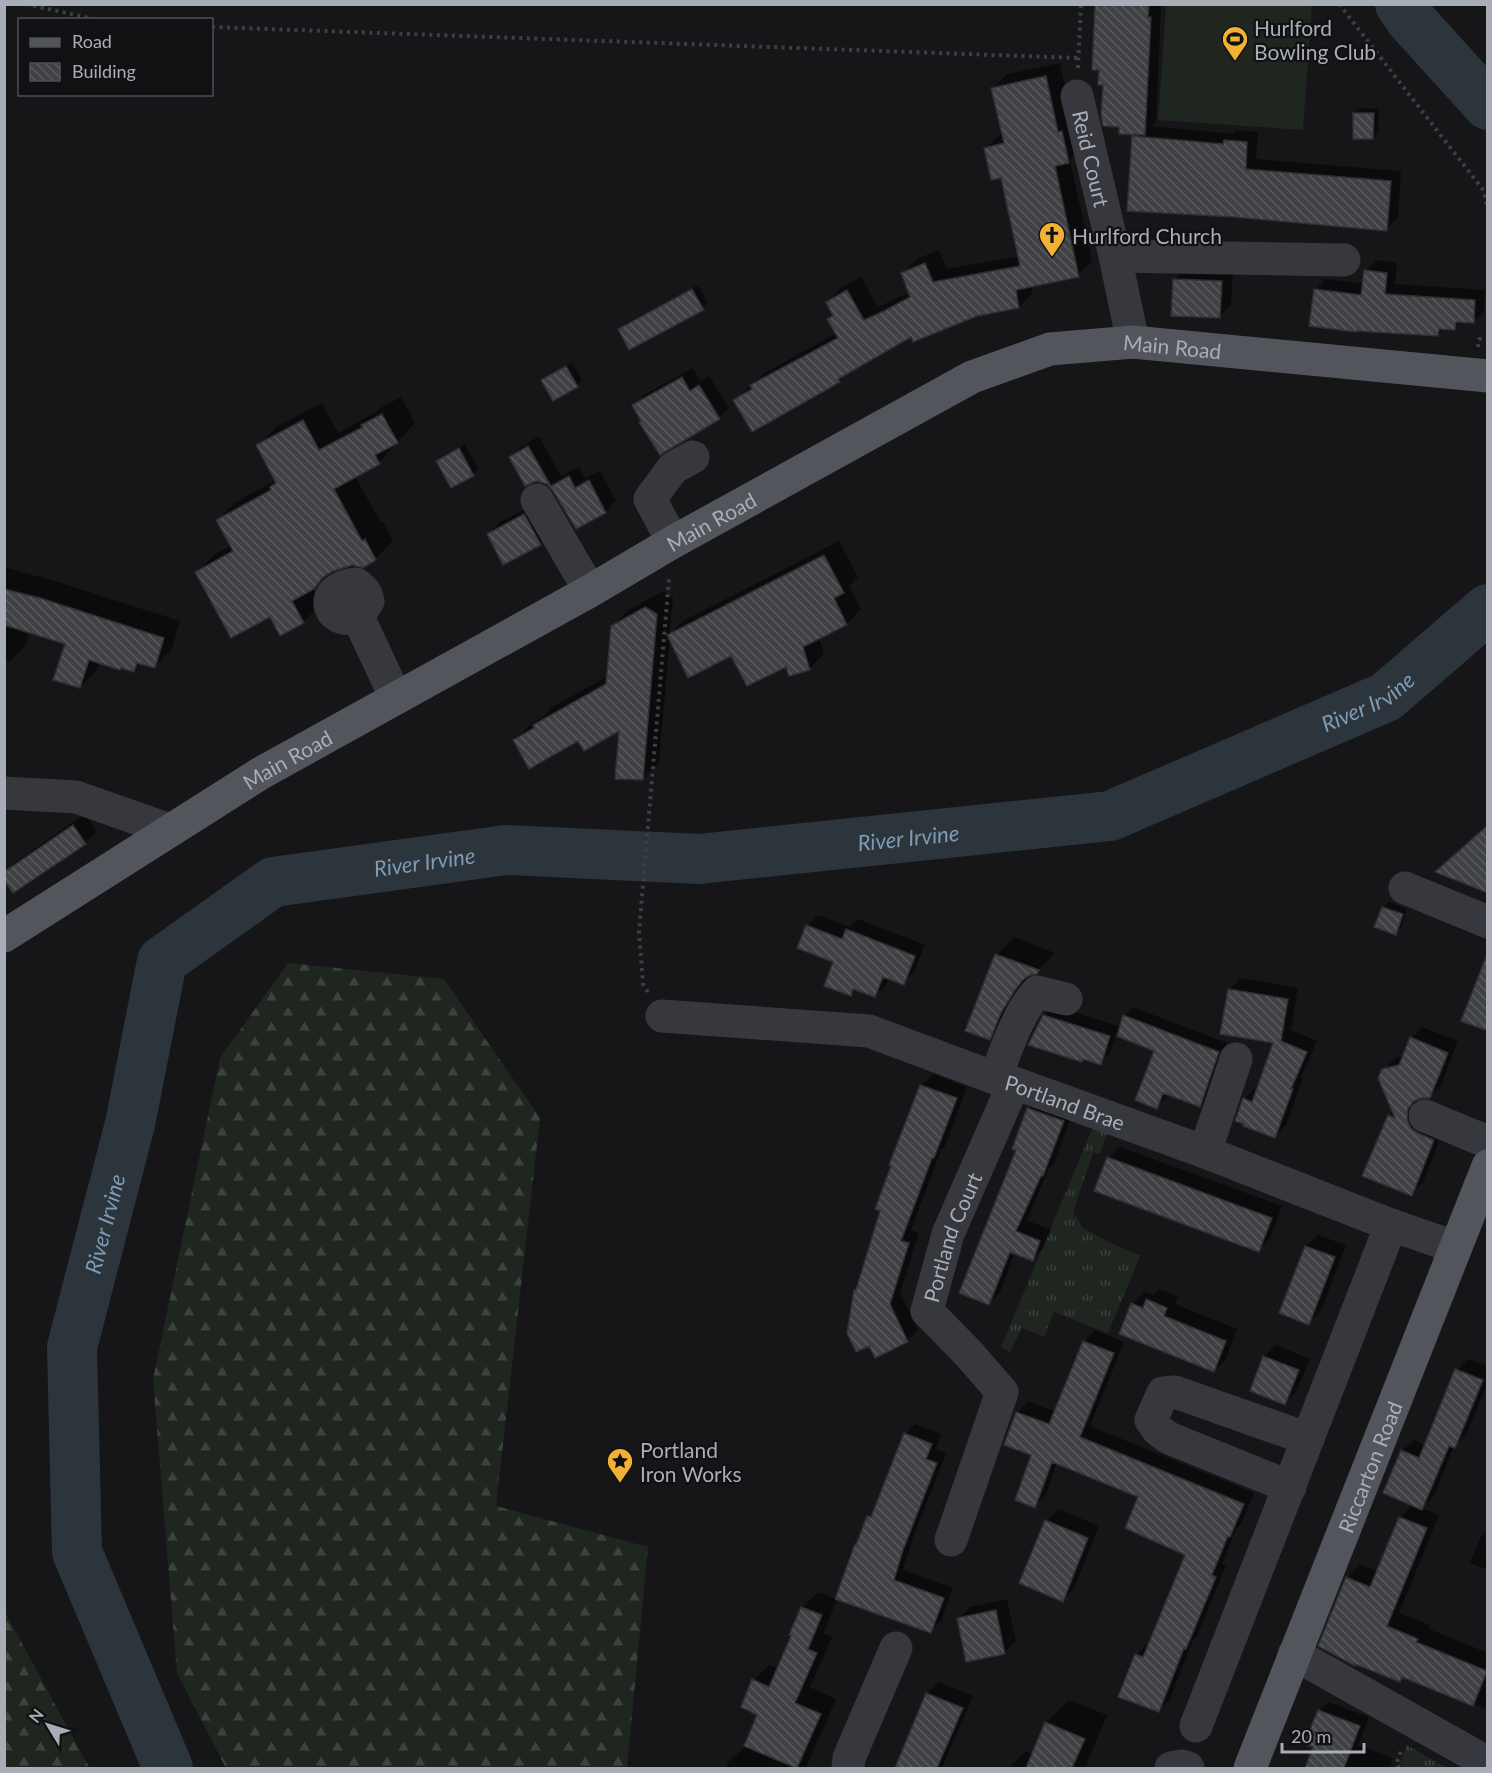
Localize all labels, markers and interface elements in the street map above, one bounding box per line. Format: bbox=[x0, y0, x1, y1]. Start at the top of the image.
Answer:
place label: Hurlford Bowling Club bbox=[1254, 15, 1376, 64]
legend bbox=[18, 18, 213, 96]
sports icon: Hurlford Bowling Club bbox=[1220, 24, 1250, 62]
text: Road bbox=[72, 30, 112, 52]
text: Building bbox=[72, 60, 136, 82]
street label: Reid Court bbox=[1068, 107, 1115, 209]
church icon: Hurlford Church bbox=[1037, 220, 1067, 258]
place label: Hurlford Church bbox=[1072, 223, 1222, 248]
street label: Main Road bbox=[1122, 329, 1223, 363]
street label: Main Road bbox=[662, 486, 760, 556]
water label: River Irvine bbox=[1317, 666, 1419, 737]
street label: Main Road bbox=[238, 724, 336, 794]
water label: River Irvine bbox=[856, 818, 960, 856]
water label: River Irvine bbox=[372, 841, 477, 882]
street label: Portland Brae bbox=[1003, 1069, 1129, 1135]
street label: Portland Court bbox=[918, 1168, 986, 1305]
water label: River Irvine bbox=[78, 1171, 130, 1276]
street label: Riccarton Road bbox=[1332, 1397, 1406, 1536]
place label: Portland Iron Works bbox=[640, 1437, 742, 1486]
place icon: Portland Iron Works bbox=[605, 1446, 635, 1484]
north arrow bbox=[18, 1695, 78, 1755]
text: N bbox=[25, 1705, 47, 1726]
scale bar bbox=[1282, 1716, 1364, 1754]
text: 20 m bbox=[1291, 1725, 1331, 1747]

